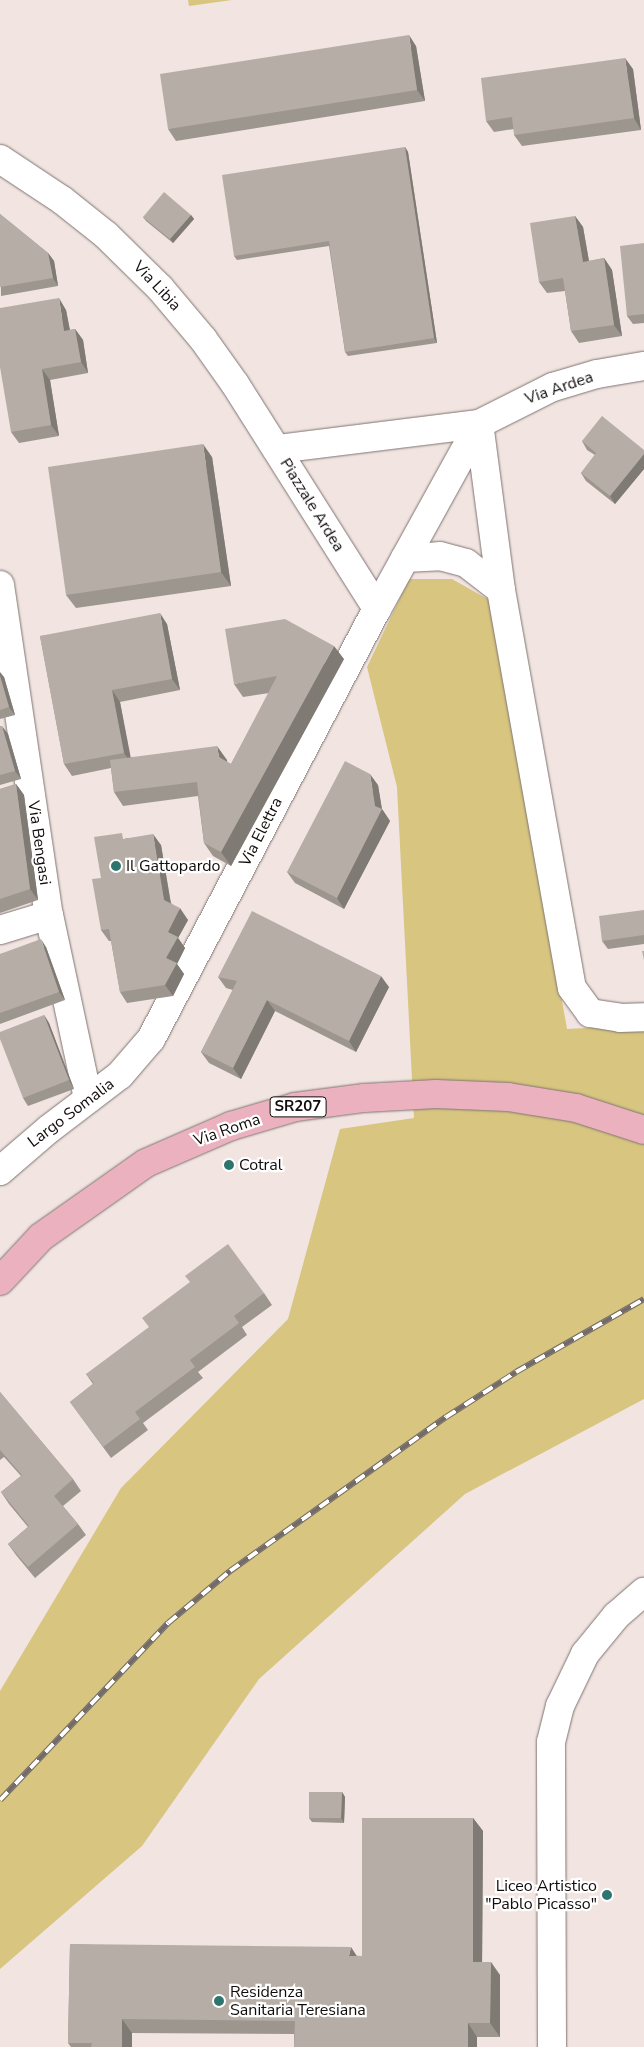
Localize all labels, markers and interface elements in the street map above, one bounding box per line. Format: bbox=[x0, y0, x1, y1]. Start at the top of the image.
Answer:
street label: Via Libia bbox=[129, 257, 185, 315]
street label: Via Ardea bbox=[522, 367, 596, 409]
street label: Piazzale Ardea bbox=[276, 455, 348, 555]
street label: Via Elettra bbox=[235, 794, 287, 870]
street label: Via Bengasi bbox=[24, 800, 54, 886]
place label: Il Gattopardo bbox=[126, 856, 221, 876]
marker: Il Gattopardo bbox=[110, 860, 122, 872]
street label: Largo Somalia bbox=[24, 1074, 118, 1152]
road number: SR207 bbox=[269, 1094, 327, 1120]
street label: Via Roma bbox=[191, 1110, 263, 1150]
place label: Cotral bbox=[239, 1155, 282, 1175]
marker: Cotral bbox=[223, 1159, 235, 1171]
place label: Liceo Artistico "Pablo Picasso" bbox=[485, 1876, 597, 1914]
marker: Liceo Artistico "Pablo Picasso" bbox=[601, 1889, 613, 1901]
place label: Residenza Sanitaria Teresiana bbox=[230, 1982, 366, 2020]
marker: Residenza Sanitaria Teresiana bbox=[212, 1994, 226, 2008]

